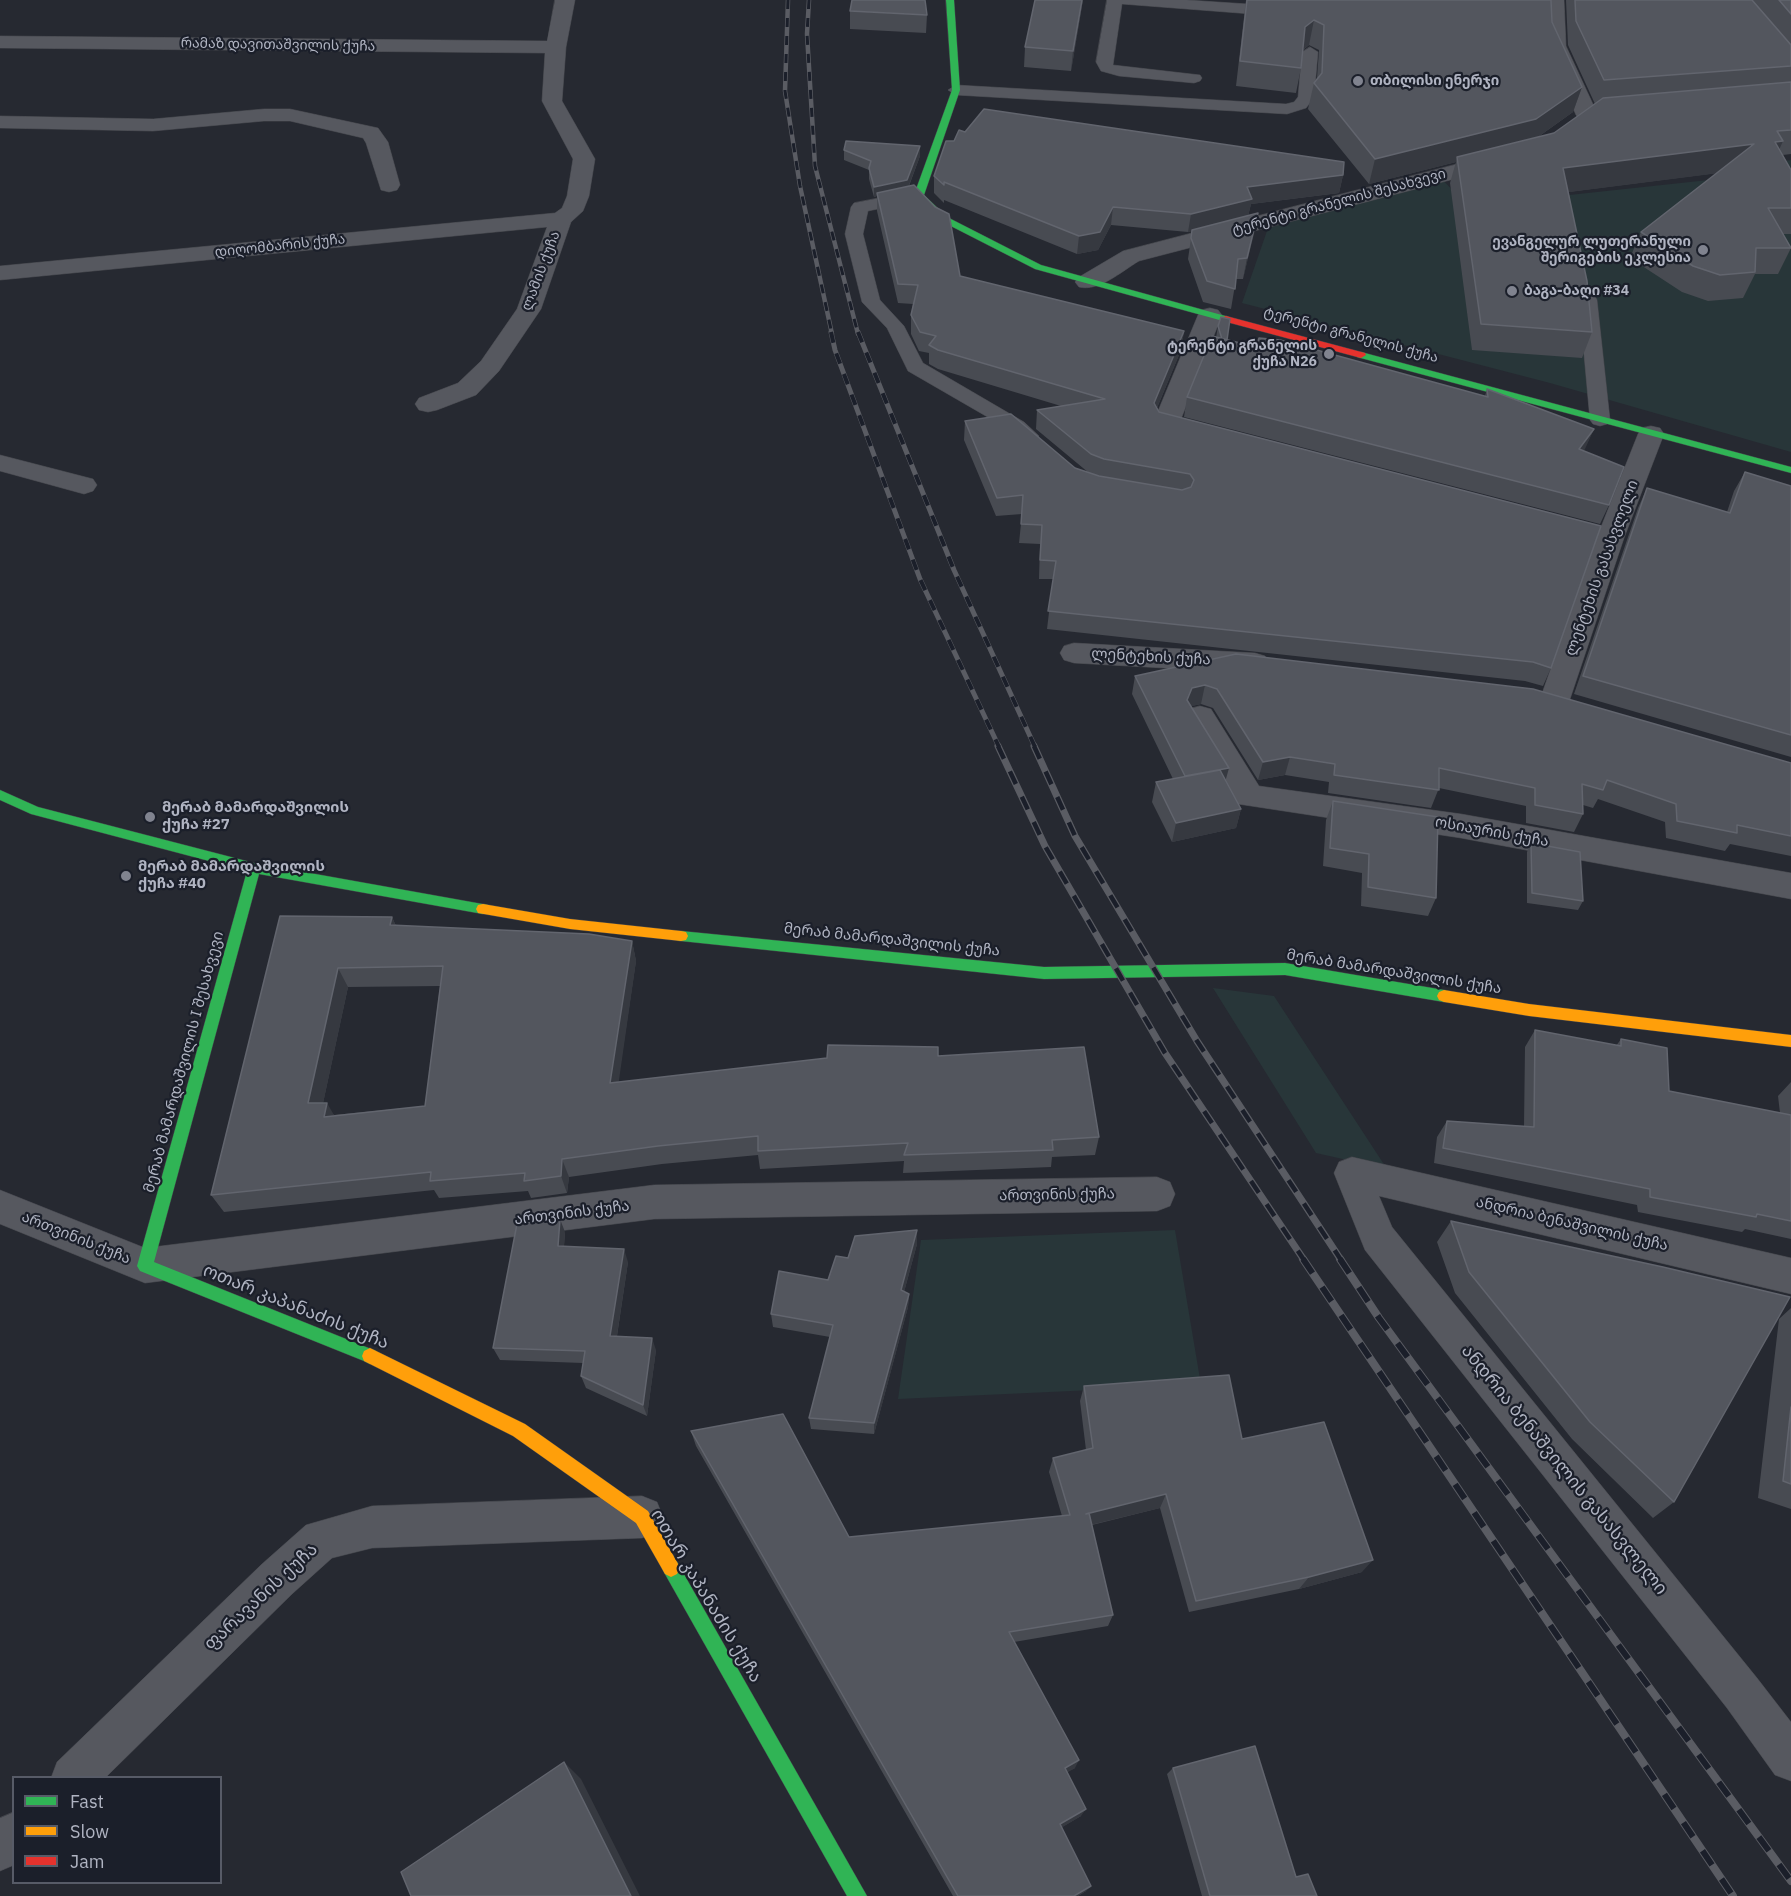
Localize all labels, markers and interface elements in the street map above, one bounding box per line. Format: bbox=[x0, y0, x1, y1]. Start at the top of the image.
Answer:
street label: რამაზ დავითაშვილის ქუჩა bbox=[181, 35, 375, 55]
place label: თბილისი ენერჯი bbox=[1370, 73, 1499, 89]
marker: თბილისი ენერჯი bbox=[1351, 74, 1365, 88]
street label: ტერენტი გრანელის შესახვევი bbox=[1230, 165, 1448, 239]
street label: ლამის ქუჩა bbox=[518, 229, 564, 313]
street label: დიღომბარის ქუჩა bbox=[214, 231, 346, 261]
place label: ევანგელურ ლუთერანული შერიგების ეკლესია bbox=[1492, 234, 1691, 266]
marker: ევანგელურ ლუთერანული შერიგების ეკლესია bbox=[1696, 243, 1710, 257]
place label: ბაგა-ბაღი #34 bbox=[1524, 283, 1629, 299]
marker: ბაგა-ბაღი #34 bbox=[1505, 284, 1519, 298]
street label: ტერენტი გრანელის ქუჩა bbox=[1262, 304, 1440, 366]
place label: ტერენტი გრანელის ქუჩა N26 bbox=[1167, 338, 1317, 370]
marker: ტერენტი გრანელის ქუჩა N26 bbox=[1322, 347, 1336, 361]
street label: ლენტეხის გასასვლელი bbox=[1562, 478, 1642, 658]
street label: ლენტეხის ქუჩა bbox=[1091, 645, 1211, 669]
place label: მერაბ მამარდაშვილის ქუჩა #27 bbox=[162, 799, 349, 834]
marker: მერაბ მამარდაშვილის ქუჩა #27 bbox=[143, 810, 157, 824]
street label: ოსიაურის ქუჩა bbox=[1434, 813, 1550, 851]
place label: მერაბ მამარდაშვილის ქუჩა #40 bbox=[138, 858, 325, 893]
marker: მერაბ მამარდაშვილის ქუჩა #40 bbox=[119, 869, 133, 883]
street label: მერაბ მამარდაშვილის ქუჩა bbox=[783, 920, 1001, 960]
street label: მერაბ მამარდაშვილის I შესახვევი bbox=[140, 929, 228, 1195]
street label: მერაბ მამარდაშვილის ქუჩა bbox=[1285, 946, 1503, 998]
street label: ართვინის ქუჩა bbox=[999, 1185, 1115, 1205]
street label: ანდრია ბენაშვილის ქუჩა bbox=[1474, 1193, 1670, 1255]
street label: ართვინის ქუჩა bbox=[513, 1197, 631, 1229]
street label: ართვინის ქუჩა bbox=[19, 1208, 133, 1268]
street label: ოთარ კაპანაძის ქუჩა bbox=[200, 1260, 392, 1354]
street label: ანდრია ბენაშვილის გასასვლელი bbox=[1456, 1341, 1672, 1599]
street label: ოთარ კაპანაძის ქუჩა bbox=[646, 1505, 766, 1687]
street label: ფარავანის ქუჩა bbox=[200, 1539, 322, 1655]
legend bbox=[12, 1776, 222, 1884]
text: Fast bbox=[70, 1790, 104, 1813]
text: Slow bbox=[70, 1820, 109, 1843]
text: Jam bbox=[70, 1850, 105, 1873]

